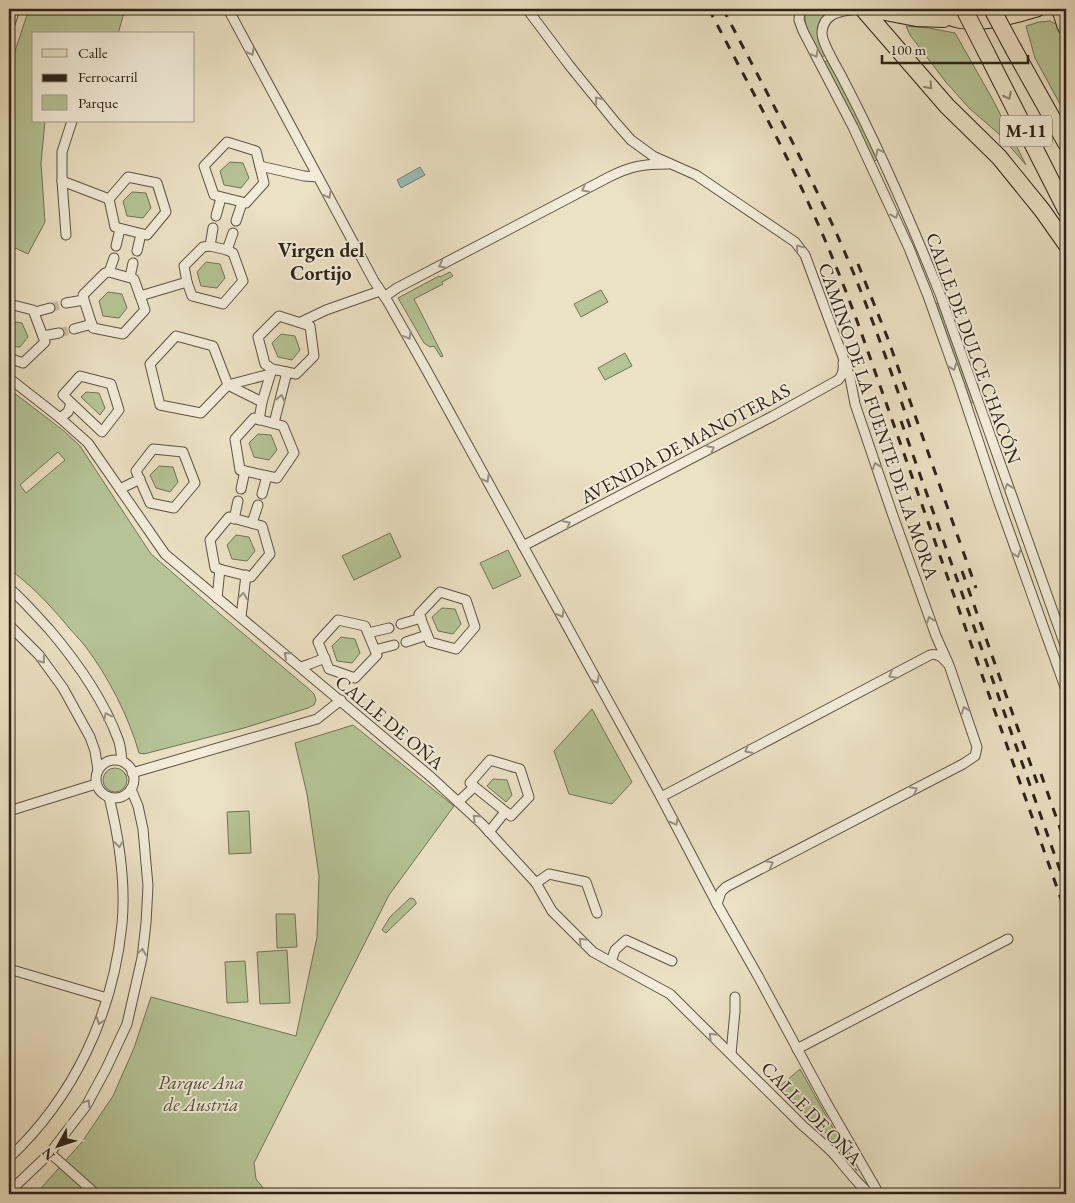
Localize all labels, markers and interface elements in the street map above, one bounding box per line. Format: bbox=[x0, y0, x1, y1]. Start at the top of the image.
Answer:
legend bbox=[32, 32, 195, 122]
scale bar bbox=[882, 32, 1029, 64]
text: 100 m bbox=[890, 40, 927, 59]
text: Calle bbox=[78, 43, 108, 62]
one-way arrow bbox=[245, 46, 255, 55]
one-way arrow bbox=[808, 49, 818, 58]
text: Ferrocarril bbox=[78, 67, 138, 86]
one-way arrow bbox=[923, 80, 932, 89]
one-way arrow bbox=[1002, 91, 1012, 100]
text: Parque bbox=[78, 93, 118, 112]
one-way arrow bbox=[595, 97, 603, 106]
road number: M-11 bbox=[1000, 115, 1052, 146]
one-way arrow bbox=[876, 149, 886, 158]
one-way arrow bbox=[582, 183, 591, 193]
one-way arrow bbox=[322, 190, 332, 199]
one-way arrow bbox=[888, 210, 899, 219]
street label: CALLE DE DULCE CHACÓN bbox=[920, 229, 1027, 467]
district label: Virgen del Cortijo bbox=[278, 237, 365, 286]
one-way arrow bbox=[796, 244, 805, 254]
one-way arrow bbox=[438, 259, 447, 269]
street label: CAMINO DE LA FUENTE DE LA MORA bbox=[812, 260, 945, 584]
one-way arrow bbox=[401, 331, 411, 340]
one-way arrow bbox=[947, 362, 957, 371]
street label: AVENIDA DE MANOTERAS bbox=[575, 377, 795, 510]
one-way arrow bbox=[275, 393, 286, 402]
one-way arrow bbox=[706, 445, 715, 455]
one-way arrow bbox=[872, 463, 882, 471]
one-way arrow bbox=[480, 473, 490, 482]
one-way arrow bbox=[1004, 483, 1014, 492]
one-way arrow bbox=[561, 520, 570, 530]
one-way arrow bbox=[1011, 549, 1021, 557]
one-way arrow bbox=[237, 592, 248, 600]
one-way arrow bbox=[554, 609, 564, 618]
one-way arrow bbox=[926, 616, 936, 624]
one-way arrow bbox=[284, 653, 293, 661]
one-way arrow bbox=[36, 654, 45, 664]
street label: CALLE DE OÑA bbox=[330, 669, 450, 776]
one-way arrow bbox=[888, 669, 897, 679]
one-way arrow bbox=[590, 674, 600, 683]
one-way arrow bbox=[960, 706, 970, 715]
one-way arrow bbox=[103, 712, 113, 721]
one-way arrow bbox=[744, 744, 753, 754]
one-way arrow bbox=[909, 786, 918, 796]
one-way arrow bbox=[473, 815, 482, 824]
one-way arrow bbox=[668, 817, 678, 826]
one-way arrow bbox=[113, 841, 124, 849]
one-way arrow bbox=[764, 860, 773, 870]
one-way arrow bbox=[579, 938, 588, 947]
one-way arrow bbox=[136, 948, 147, 956]
one-way arrow bbox=[96, 1017, 106, 1025]
one-way arrow bbox=[709, 1033, 718, 1042]
street label: CALLE DE OÑA bbox=[756, 1056, 868, 1171]
park label: Parque Ana de Austria bbox=[158, 1070, 244, 1117]
one-way arrow bbox=[80, 1100, 90, 1109]
north arrow bbox=[32, 1120, 82, 1170]
text: N bbox=[37, 1144, 59, 1164]

